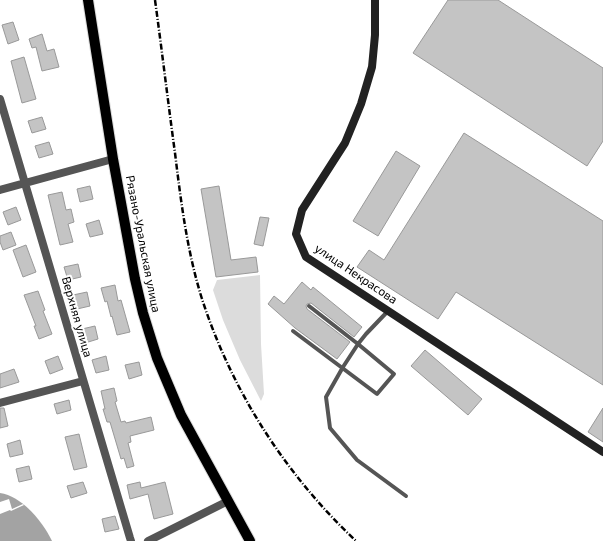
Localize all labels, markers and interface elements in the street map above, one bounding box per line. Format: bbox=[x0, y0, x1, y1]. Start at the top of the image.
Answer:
street label: Рязано-Уральская улица bbox=[123, 174, 164, 314]
street label: улица Некрасова bbox=[312, 240, 401, 307]
street label: Верхняя улица bbox=[59, 275, 96, 359]

